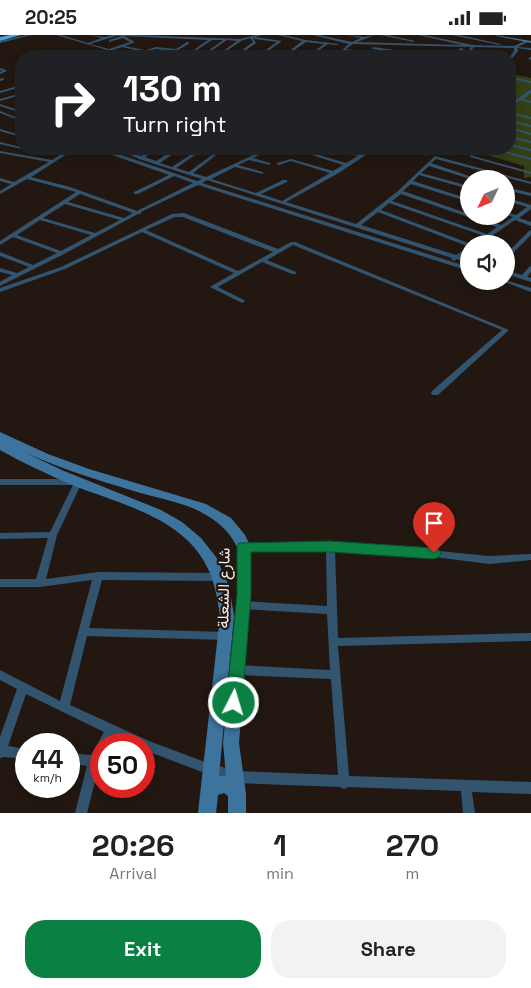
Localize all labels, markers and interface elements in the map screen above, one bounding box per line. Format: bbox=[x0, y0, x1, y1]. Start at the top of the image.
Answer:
text: 20:25 bbox=[25, 5, 77, 30]
text: 130 m bbox=[123, 67, 222, 111]
icon: right bbox=[40, 70, 105, 135]
text: Turn right bbox=[123, 110, 226, 138]
north arrow bbox=[460, 170, 515, 225]
map controls bbox=[460, 170, 515, 290]
button: sound bbox=[460, 235, 515, 290]
pin bbox=[413, 502, 455, 553]
icon: arrive bbox=[420, 509, 448, 537]
street label: شارع الشعلة bbox=[212, 547, 236, 629]
position arrow bbox=[207, 676, 259, 728]
speed limit sign: 50 bbox=[90, 733, 155, 798]
text: 44 bbox=[32, 743, 63, 775]
text: km/h bbox=[33, 770, 62, 786]
text: 20:26 bbox=[92, 826, 174, 865]
text: 1 bbox=[273, 826, 287, 865]
text: 270 bbox=[386, 826, 439, 865]
text: Arrival bbox=[109, 863, 157, 884]
text: min bbox=[266, 863, 294, 884]
text: m bbox=[405, 863, 419, 884]
button: Exit bbox=[25, 920, 261, 978]
button: Share bbox=[271, 920, 506, 978]

